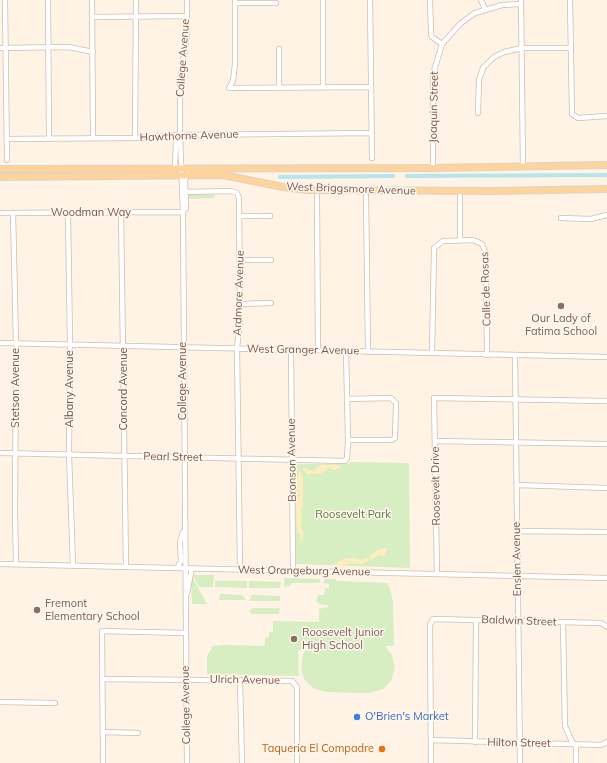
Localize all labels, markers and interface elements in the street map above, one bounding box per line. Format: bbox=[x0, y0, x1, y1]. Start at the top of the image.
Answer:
street label: College Avenue bbox=[174, 18, 192, 98]
street label: Joaquin Street bbox=[427, 71, 441, 143]
street label: Hawthorne Avenue bbox=[139, 128, 239, 144]
street label: West Briggsmore Avenue bbox=[286, 180, 416, 198]
street label: Woodman Way bbox=[51, 206, 131, 220]
street label: Ardmore Avenue bbox=[231, 250, 247, 336]
street label: Calle de Rosas bbox=[478, 251, 494, 327]
marker: Our Lady of Fatima School bbox=[556, 301, 566, 311]
place label: Our Lady of Fatima School bbox=[525, 312, 597, 338]
street label: College Avenue bbox=[176, 342, 190, 420]
street label: West Granger Avenue bbox=[247, 342, 359, 358]
street label: Concord Avenue bbox=[117, 347, 131, 431]
street label: Stetson Avenue bbox=[9, 348, 23, 428]
street label: Albany Avenue bbox=[63, 350, 77, 428]
street label: Bronson Avenue bbox=[285, 418, 299, 502]
street label: Roosevelt Drive bbox=[429, 446, 443, 526]
street label: Pearl Street bbox=[143, 450, 203, 464]
park label: Roosevelt Park bbox=[315, 508, 391, 522]
street label: Enslen Avenue bbox=[510, 522, 524, 596]
street label: West Orangeburg Avenue bbox=[238, 563, 370, 579]
place label: Fremont Elementary School bbox=[45, 597, 140, 623]
marker: Fremont Elementary School bbox=[32, 605, 42, 615]
street label: Baldwin Street bbox=[481, 613, 557, 629]
place label: Roosevelt Junior High School bbox=[302, 626, 384, 652]
marker: Roosevelt Junior High School bbox=[289, 634, 299, 644]
street label: College Avenue bbox=[179, 666, 193, 744]
street label: Ulrich Avenue bbox=[210, 673, 280, 687]
place label: O'Brien's Market bbox=[365, 710, 449, 724]
marker: O'Brien's Market bbox=[352, 712, 362, 722]
street label: Hilton Street bbox=[487, 736, 551, 750]
place label: Taqueria El Compadre bbox=[262, 742, 374, 756]
marker: Taqueria El Compadre bbox=[377, 744, 387, 754]

